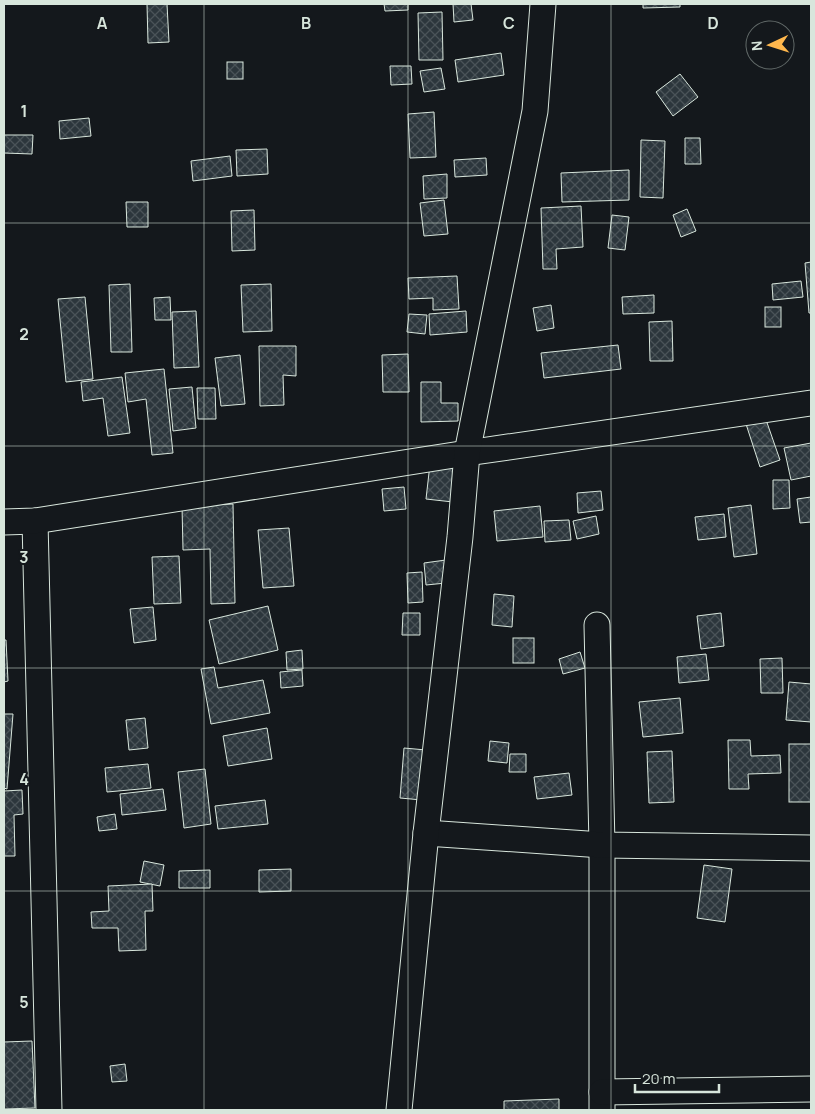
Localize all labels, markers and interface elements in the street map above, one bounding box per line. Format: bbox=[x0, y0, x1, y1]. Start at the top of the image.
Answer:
text: A bbox=[97, 12, 108, 34]
text: B bbox=[301, 12, 311, 34]
text: C bbox=[503, 12, 515, 34]
text: D bbox=[707, 12, 719, 34]
north arrow bbox=[745, 20, 795, 70]
text: N bbox=[747, 40, 766, 52]
text: 1 bbox=[20, 100, 28, 122]
text: 2 bbox=[19, 323, 29, 345]
text: 3 bbox=[19, 546, 29, 568]
text: 4 bbox=[19, 768, 29, 790]
text: 5 bbox=[19, 991, 29, 1013]
scale bar bbox=[635, 1062, 719, 1094]
text: 20 m bbox=[642, 1068, 675, 1089]

